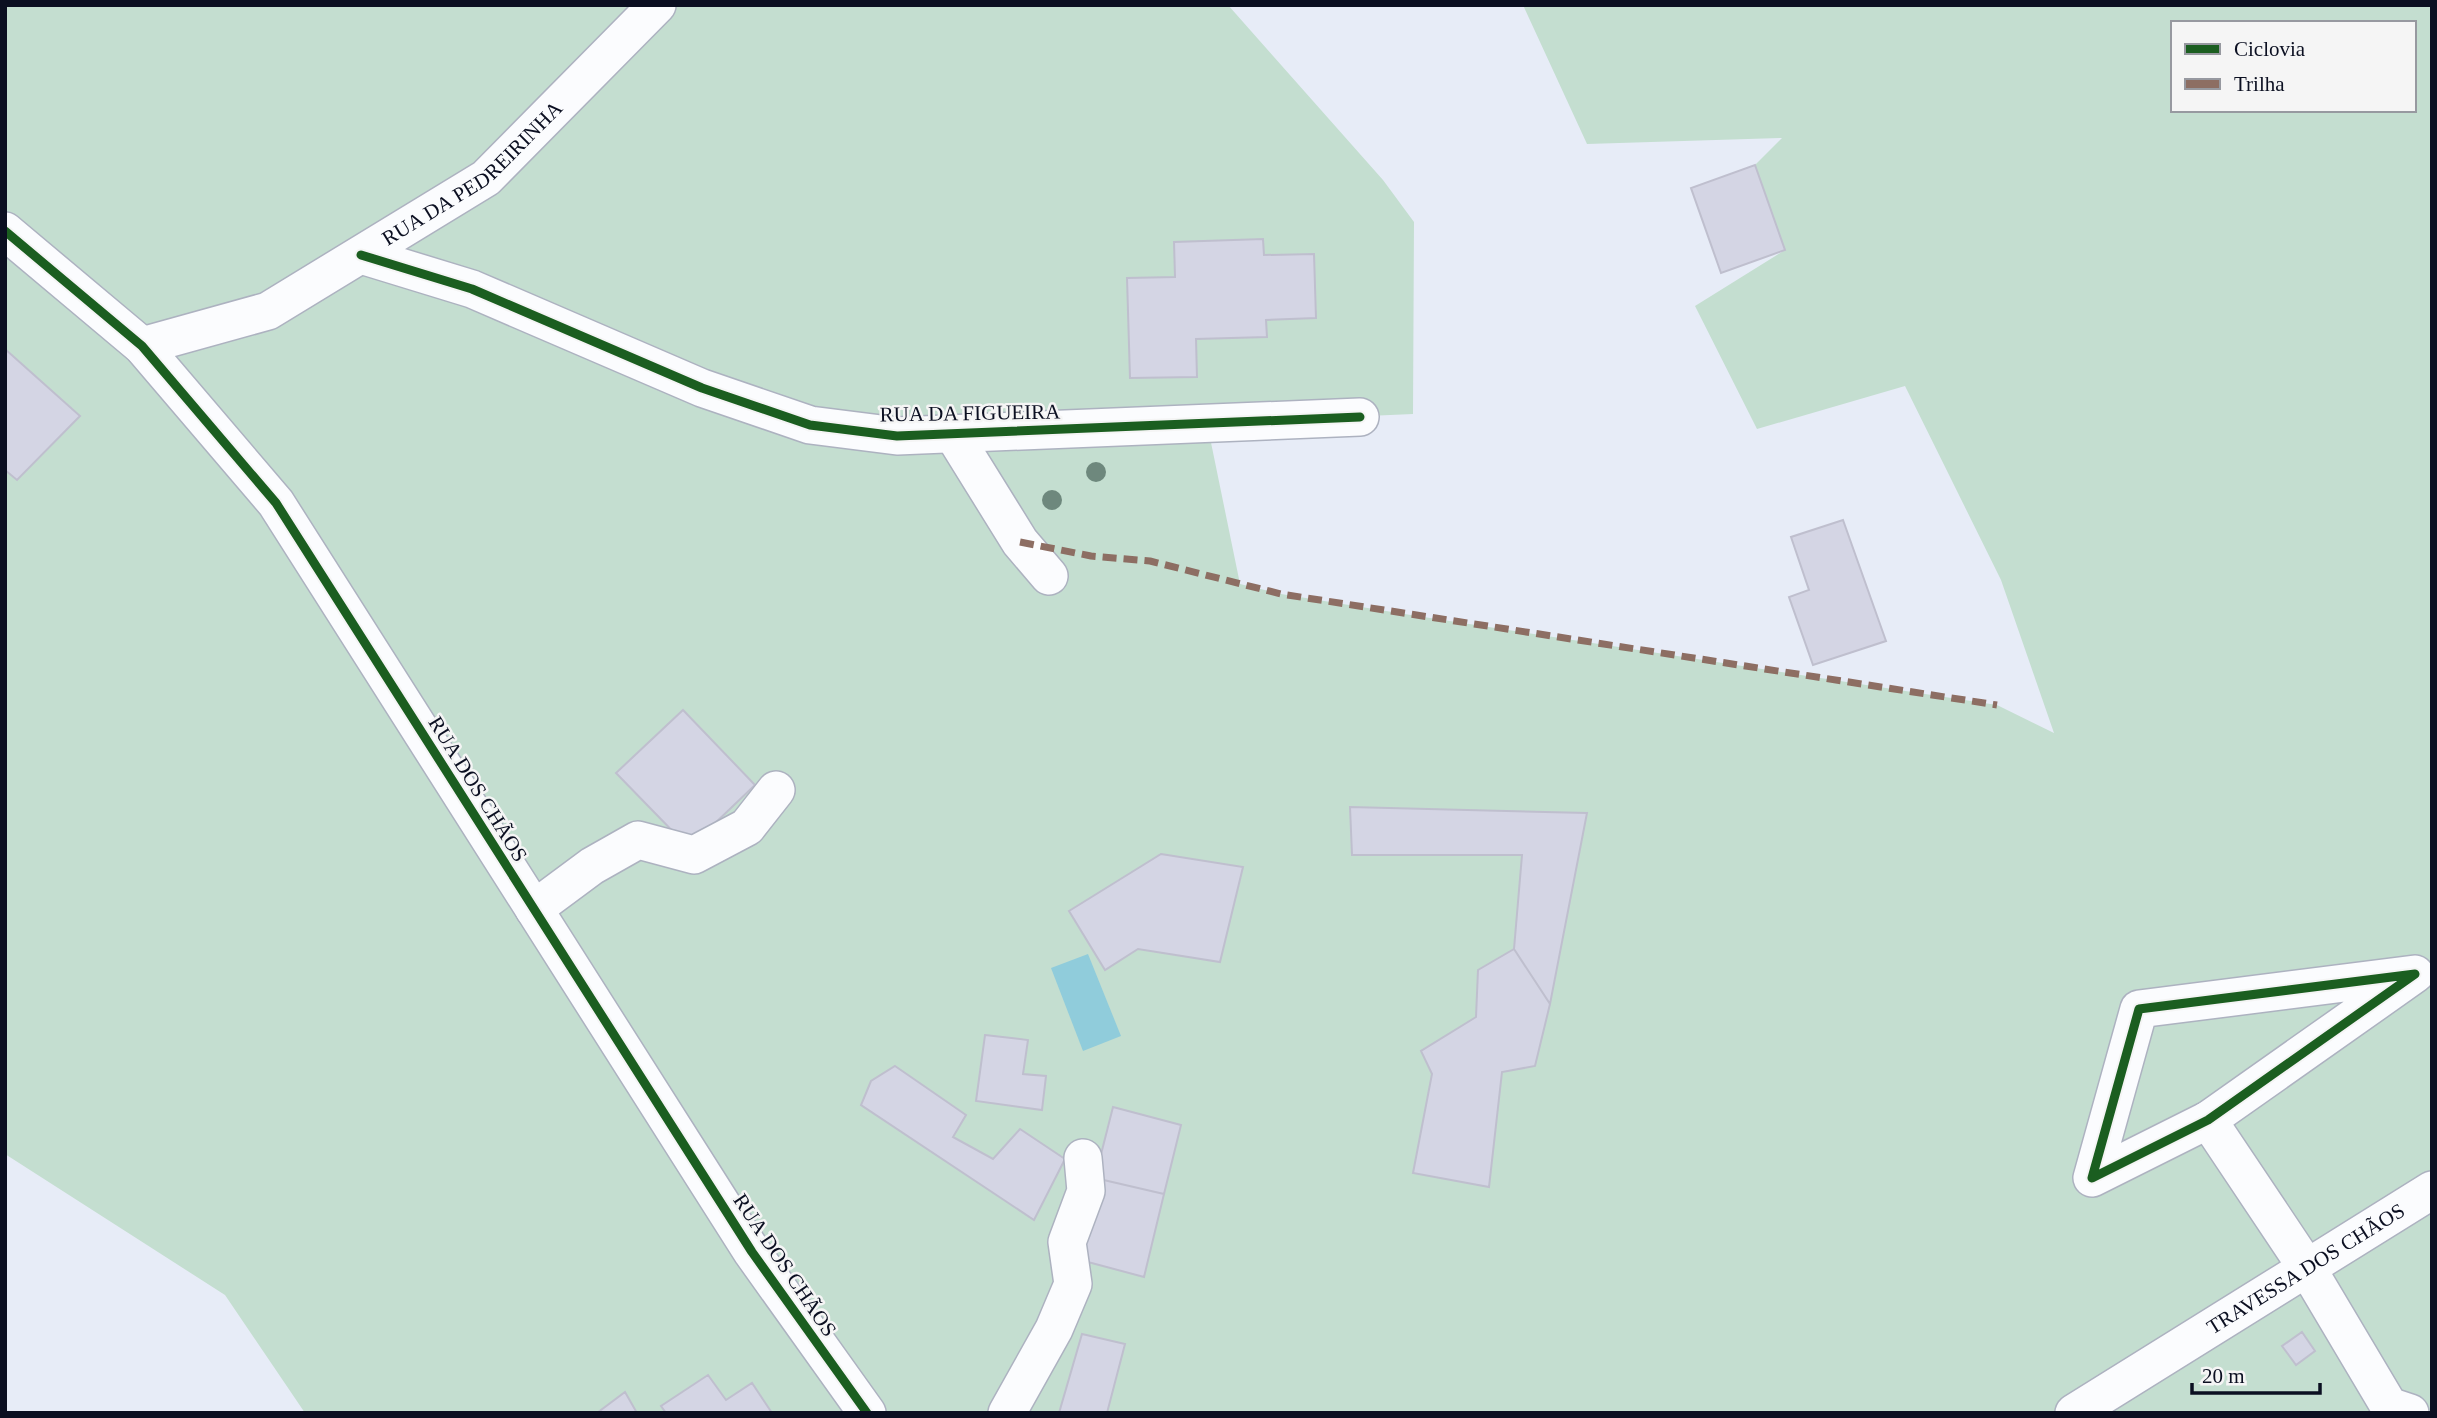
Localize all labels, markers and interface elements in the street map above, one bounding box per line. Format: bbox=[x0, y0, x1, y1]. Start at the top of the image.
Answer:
legend bbox=[2171, 21, 2416, 112]
text: Ciclovia bbox=[2234, 37, 2306, 61]
text: Trilha bbox=[2234, 72, 2285, 96]
street label: RUA DA PEDREIRINHA bbox=[378, 95, 568, 251]
street label: RUA DA FIGUEIRA bbox=[879, 399, 1061, 427]
street label: RUA DOS CHÃOS bbox=[424, 712, 532, 866]
street label: RUA DOS CHÃOS bbox=[728, 1189, 842, 1341]
street label: TRAVESSA DOS CHÃOS bbox=[2202, 1198, 2409, 1339]
scale bar bbox=[2192, 1352, 2320, 1396]
text: 20 m bbox=[2202, 1364, 2245, 1388]

